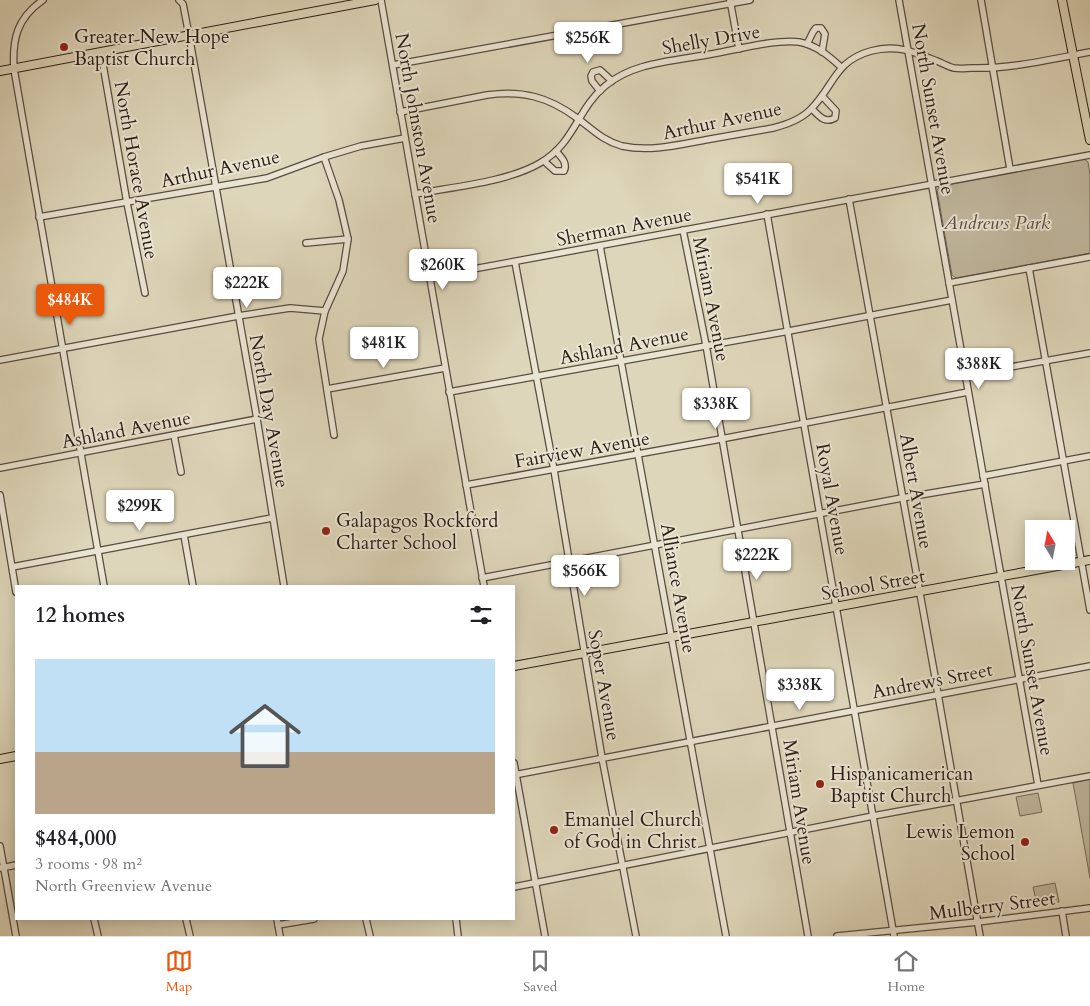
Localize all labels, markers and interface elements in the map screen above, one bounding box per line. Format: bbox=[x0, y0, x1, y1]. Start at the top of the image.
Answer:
street label: Shelly Drive bbox=[660, 19, 762, 61]
pin: $256K bbox=[553, 22, 623, 64]
street label: North Sunset Avenue bbox=[905, 22, 961, 197]
place label: Greater New Hope Baptist Church bbox=[74, 24, 230, 72]
text: $256K bbox=[565, 27, 611, 49]
street label: North Johnston Avenue bbox=[388, 31, 448, 225]
marker: Greater New Hope Baptist Church bbox=[58, 41, 70, 53]
street label: North Horace Avenue bbox=[108, 79, 164, 261]
street label: Arthur Avenue bbox=[660, 96, 784, 146]
street label: Arthur Avenue bbox=[158, 144, 282, 194]
pin: $541K bbox=[723, 162, 793, 205]
text: $541K bbox=[735, 168, 781, 190]
street label: Sherman Avenue bbox=[554, 201, 694, 253]
park label: Andrews Park bbox=[943, 210, 1051, 236]
street label: Miriam Avenue bbox=[686, 235, 736, 364]
pin: $260K bbox=[408, 248, 478, 291]
text: $260K bbox=[420, 254, 466, 276]
pin: $222K bbox=[212, 266, 282, 309]
text: $222K bbox=[224, 272, 270, 294]
pin: $484K bbox=[35, 284, 105, 326]
text: $484K bbox=[47, 289, 93, 311]
street label: Ashland Avenue bbox=[557, 321, 691, 371]
pin: $481K bbox=[349, 326, 419, 369]
street label: North Day Avenue bbox=[243, 332, 295, 490]
text: $481K bbox=[361, 332, 407, 354]
pin: $388K bbox=[944, 348, 1014, 390]
text: $388K bbox=[956, 353, 1002, 375]
pin: $338K bbox=[681, 388, 751, 430]
text: $338K bbox=[693, 393, 739, 415]
street label: Ashland Avenue bbox=[59, 405, 193, 455]
street label: Fairview Avenue bbox=[513, 425, 652, 475]
street label: Albert Avenue bbox=[893, 431, 939, 551]
street label: Royal Avenue bbox=[809, 441, 855, 557]
pin: $299K bbox=[105, 490, 175, 532]
text: $299K bbox=[117, 495, 163, 517]
place label: Galapagos Rockford Charter School bbox=[336, 508, 498, 556]
north arrow bbox=[1025, 520, 1075, 570]
map controls bbox=[1025, 520, 1075, 570]
street label: Alliance Avenue bbox=[654, 521, 702, 655]
marker: Galapagos Rockford Charter School bbox=[320, 525, 332, 537]
pin: $222K bbox=[722, 538, 792, 581]
text: $222K bbox=[734, 544, 780, 566]
pin: $566K bbox=[550, 554, 620, 597]
text: $566K bbox=[562, 560, 608, 582]
street label: School Street bbox=[819, 563, 927, 607]
street label: North Sunset Avenue bbox=[1004, 583, 1060, 758]
text: 12 homes bbox=[35, 601, 125, 630]
icon: filters bbox=[467, 601, 495, 629]
street label: Soper Avenue bbox=[581, 628, 627, 743]
street label: Andrews Street bbox=[870, 657, 995, 705]
pin: $338K bbox=[765, 668, 835, 711]
text: $338K bbox=[777, 674, 823, 696]
icon: home bbox=[220, 691, 310, 781]
street label: Miriam Avenue bbox=[776, 738, 822, 867]
place label: Hispanicamerican Baptist Church bbox=[830, 761, 974, 809]
marker: Hispanicamerican Baptist Church bbox=[814, 778, 826, 790]
place label: Emanuel Church of God in Christ bbox=[564, 807, 702, 855]
place label: Lewis Lemon School bbox=[906, 819, 1015, 867]
text: $484,000 bbox=[35, 824, 116, 853]
marker: Emanuel Church of God in Christ bbox=[548, 824, 560, 836]
marker: Lewis Lemon School bbox=[1019, 836, 1031, 848]
text: 3 rooms · 98 m² bbox=[35, 853, 142, 875]
text: North Greenview Avenue bbox=[35, 875, 212, 897]
street label: Mulberry Street bbox=[928, 885, 1057, 927]
tab: Map bbox=[165, 947, 193, 996]
tab: Saved bbox=[523, 947, 557, 996]
tab: Home bbox=[887, 947, 925, 996]

